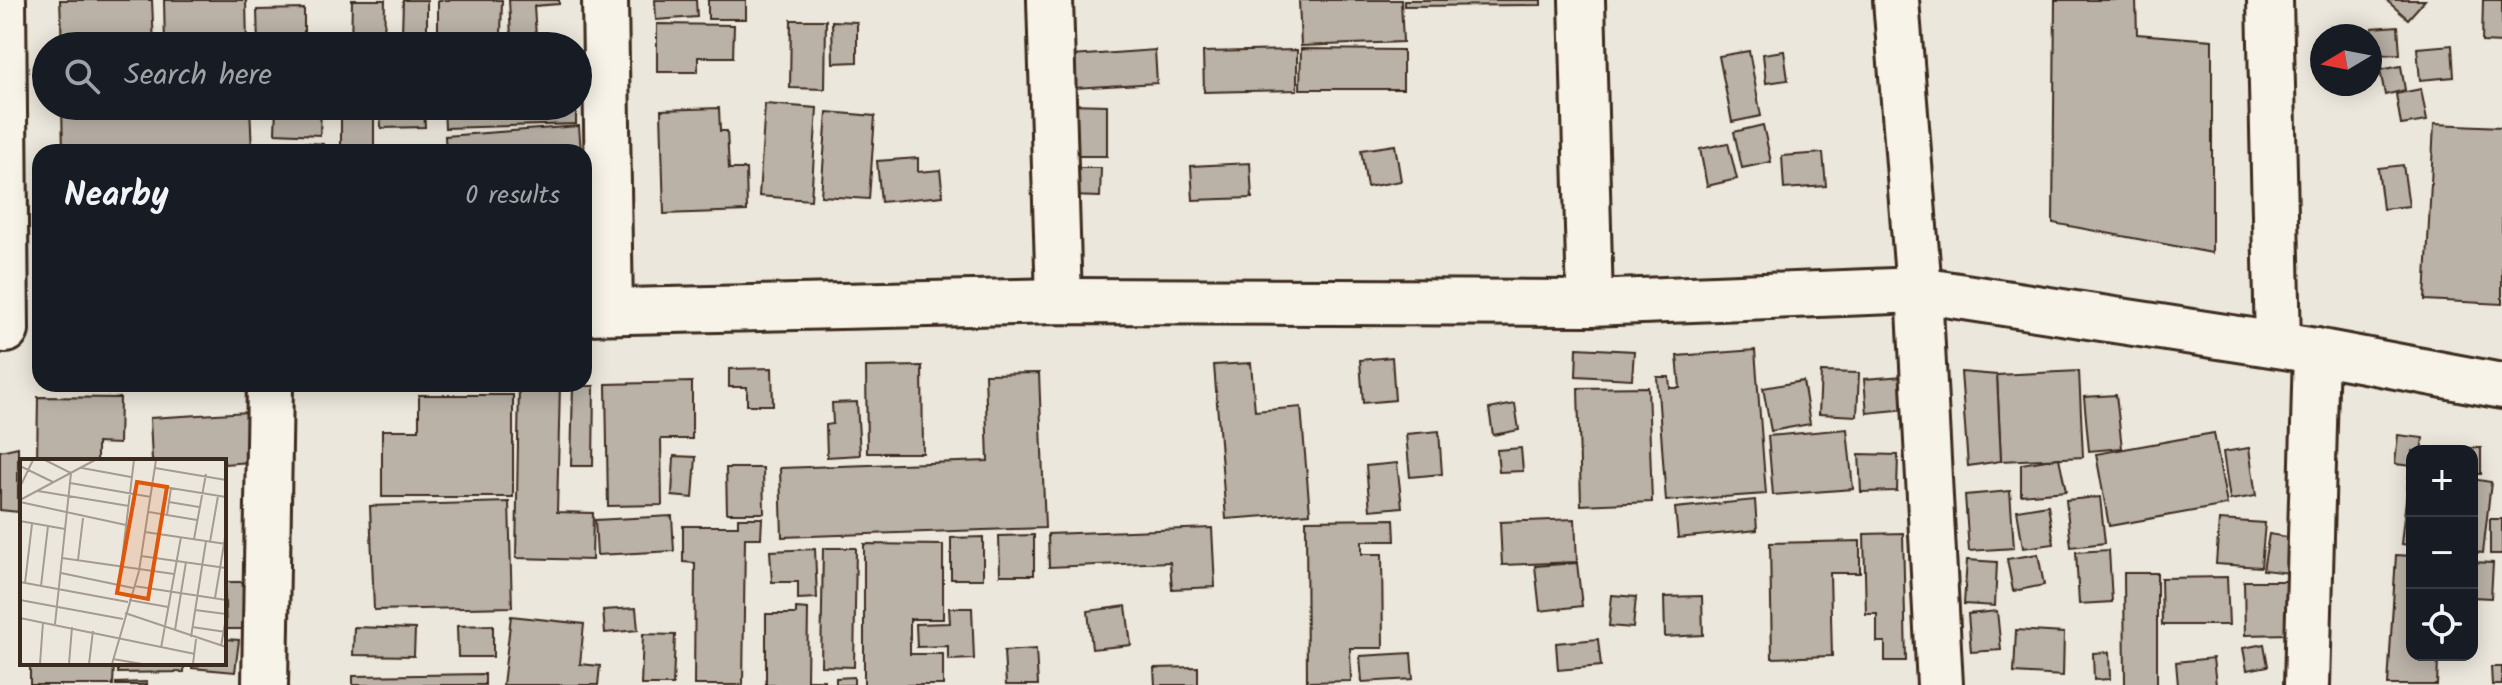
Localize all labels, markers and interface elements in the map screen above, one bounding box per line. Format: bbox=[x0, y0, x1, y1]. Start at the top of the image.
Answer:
north arrow bbox=[2310, 24, 2382, 96]
search box bbox=[32, 32, 592, 120]
text: Search here bbox=[124, 52, 272, 100]
icon: search bbox=[60, 54, 104, 98]
text: Nearby bbox=[64, 169, 169, 223]
text: 0 results bbox=[465, 175, 560, 217]
map controls bbox=[2406, 445, 2478, 661]
button: + bbox=[2406, 445, 2478, 517]
inset map bbox=[20, 459, 226, 665]
button: − bbox=[2406, 517, 2478, 589]
button: locate bbox=[2406, 589, 2478, 661]

